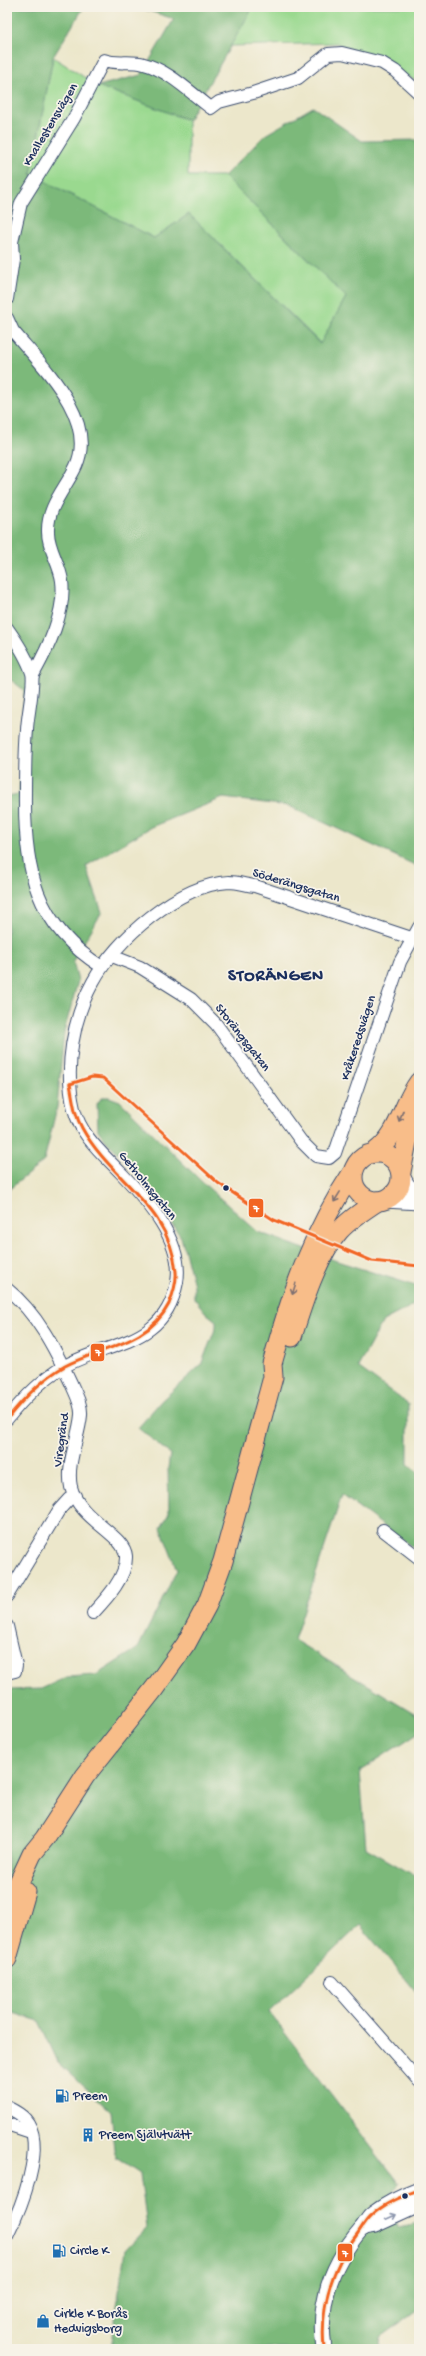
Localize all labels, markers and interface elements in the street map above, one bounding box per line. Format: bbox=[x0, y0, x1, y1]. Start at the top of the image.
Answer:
street label: Knallestensvägen bbox=[20, 80, 82, 169]
street label: Söderängsgatan bbox=[250, 866, 342, 907]
district label: STORÄNGEN bbox=[228, 967, 324, 987]
street label: Kråkeredsvägen bbox=[338, 993, 380, 1082]
street label: Storängsgatan bbox=[211, 1001, 274, 1075]
one-way arrow bbox=[396, 1110, 404, 1122]
street label: Getholmsgatan bbox=[115, 1149, 180, 1224]
unlabelled marker bbox=[221, 1183, 231, 1193]
one-way arrow bbox=[332, 1191, 341, 1202]
line badge: 7 bbox=[248, 1198, 264, 1218]
text: 7 bbox=[252, 1204, 260, 1216]
one-way arrow bbox=[290, 1282, 297, 1295]
line badge: 7 bbox=[90, 1343, 105, 1362]
text: 7 bbox=[94, 1348, 102, 1360]
street label: Viregränd bbox=[51, 1411, 73, 1469]
fuel station icon: Preem bbox=[54, 2088, 70, 2104]
place label: Preem bbox=[72, 2089, 107, 2104]
building icon: Preem Självtvätt bbox=[80, 2127, 96, 2143]
place label: Preem Självtvätt bbox=[98, 2128, 193, 2143]
unlabelled marker bbox=[400, 2191, 410, 2201]
one-way arrow bbox=[385, 2213, 397, 2220]
fuel station icon: Circle K bbox=[51, 2243, 67, 2259]
line badge: 7 bbox=[337, 2243, 353, 2262]
place label: Circle K bbox=[70, 2244, 111, 2259]
text: 7 bbox=[341, 2249, 349, 2261]
place label: Cirkle K Borås Hedvigsborg bbox=[54, 2307, 128, 2337]
shop icon: Cirkle K Borås Hedvigsborg bbox=[35, 2313, 51, 2329]

